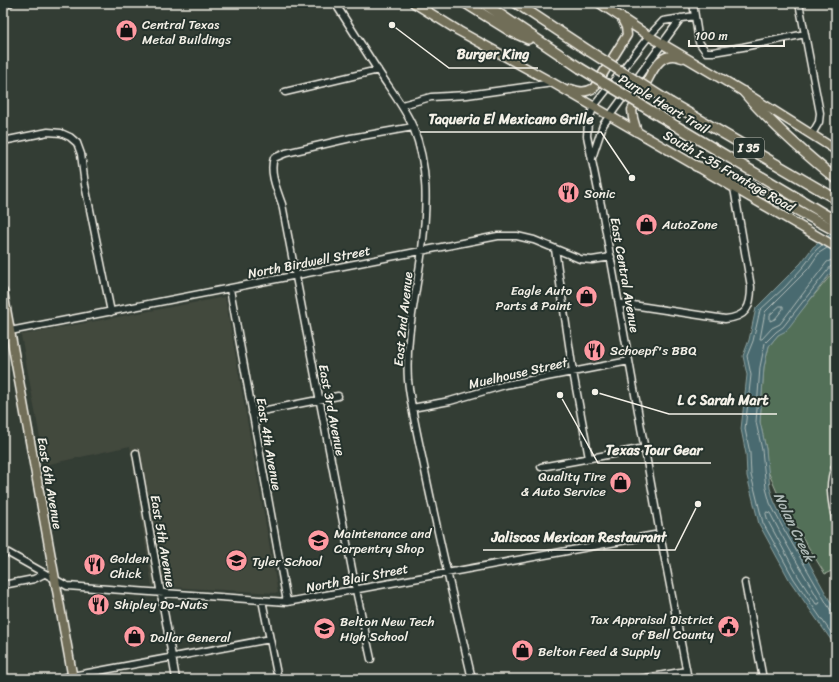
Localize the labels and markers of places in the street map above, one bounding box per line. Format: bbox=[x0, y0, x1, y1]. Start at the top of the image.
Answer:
place label: Central Texas Metal Buildings bbox=[142, 13, 232, 51]
shop icon: Central Texas Metal Buildings bbox=[113, 18, 139, 44]
callout: Burger King bbox=[449, 42, 538, 68]
callout: Taqueria El Mexicano Grille bbox=[420, 106, 601, 132]
restaurant icon: Sonic bbox=[555, 180, 581, 206]
place label: Sonic bbox=[584, 182, 616, 205]
shop icon: AutoZone bbox=[634, 211, 660, 237]
place label: AutoZone bbox=[661, 213, 718, 236]
place label: Eagle Auto Parts & Paint bbox=[496, 279, 572, 317]
shop icon: Eagle Auto Parts & Paint bbox=[574, 284, 600, 310]
restaurant icon: Schoepf's BBQ bbox=[581, 337, 607, 363]
place label: Schoepf's BBQ bbox=[610, 339, 697, 362]
callout: L C Sarah Mart bbox=[669, 388, 777, 414]
callout: Texas Tour Gear bbox=[598, 437, 711, 463]
place label: Quality Tire & Auto Service bbox=[521, 465, 606, 503]
shop icon: Quality Tire & Auto Service bbox=[608, 470, 634, 496]
place label: Maintenance and Carpentry Shop bbox=[334, 522, 432, 560]
callout: Jaliscos Mexican Restaurant bbox=[483, 524, 675, 550]
school or university icon: Maintenance and Carpentry Shop bbox=[305, 527, 331, 553]
place label: Golden Chick bbox=[110, 547, 149, 585]
school or university icon: Tyler School bbox=[223, 548, 249, 574]
place label: Tyler School bbox=[252, 550, 322, 573]
restaurant icon: Golden Chick bbox=[81, 552, 107, 578]
restaurant icon: Shipley Do-Nuts bbox=[85, 591, 111, 617]
place label: Shipley Do-Nuts bbox=[114, 593, 208, 616]
place label: Tax Appraisal District of Bell County bbox=[590, 608, 714, 646]
place label: Belton New Tech High School bbox=[340, 610, 435, 648]
public building icon: Tax Appraisal District of Bell County bbox=[716, 613, 742, 639]
school or university icon: Belton New Tech High School bbox=[311, 615, 337, 641]
shop icon: Dollar General bbox=[121, 624, 147, 650]
place label: Dollar General bbox=[150, 626, 231, 649]
shop icon: Belton Feed & Supply bbox=[510, 638, 536, 664]
place label: Belton Feed & Supply bbox=[538, 640, 661, 663]

